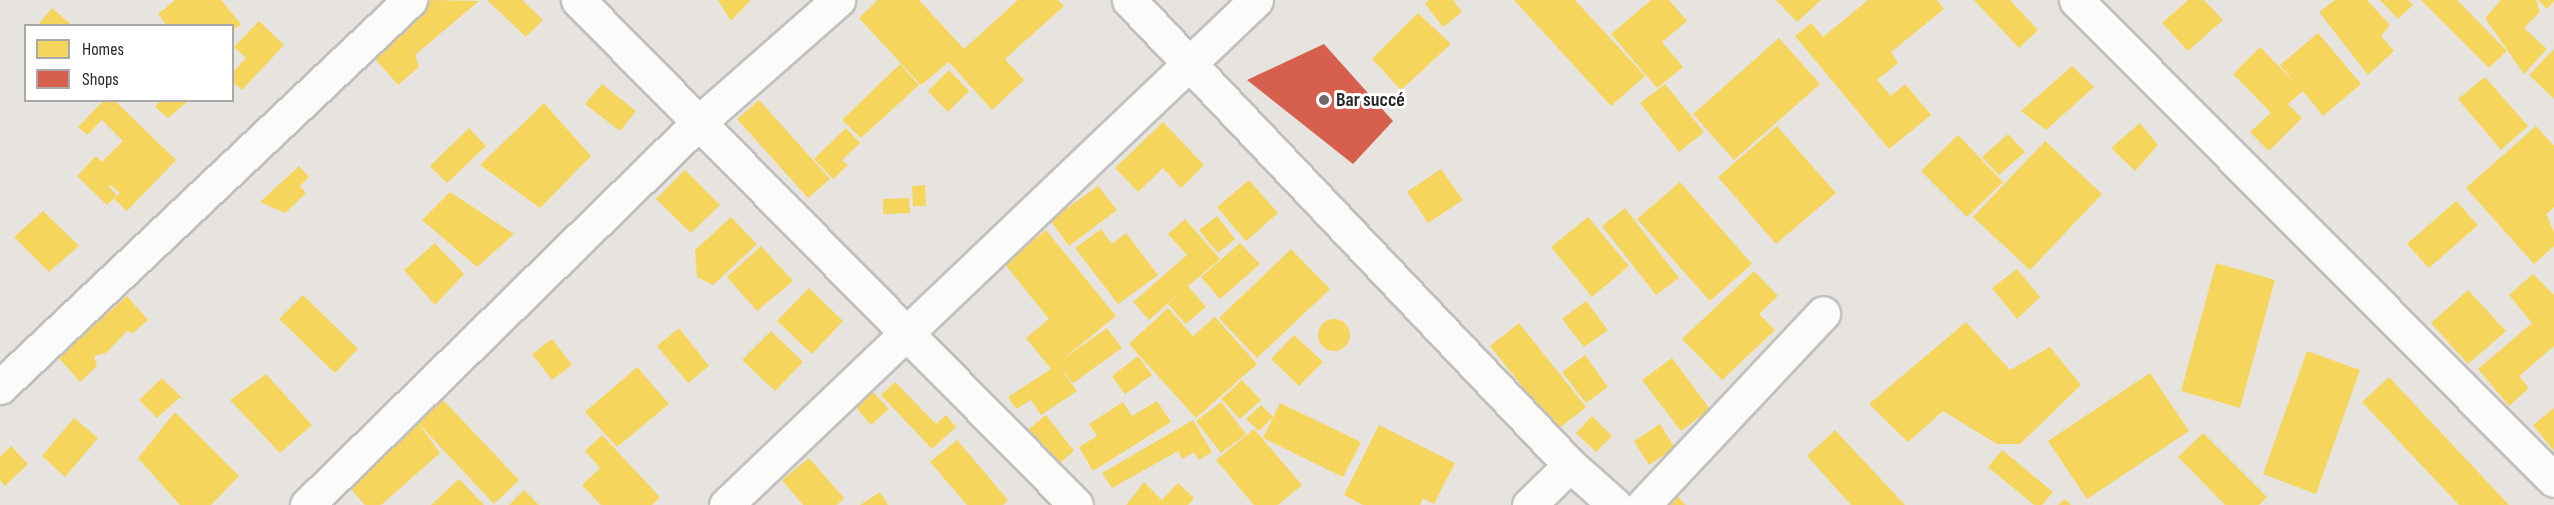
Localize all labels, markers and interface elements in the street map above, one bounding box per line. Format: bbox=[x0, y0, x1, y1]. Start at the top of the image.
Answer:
legend bbox=[24, 24, 234, 102]
text: Homes bbox=[82, 39, 124, 60]
text: Shops bbox=[82, 69, 119, 90]
place label: Bar succé bbox=[1336, 88, 1405, 112]
marker: Bar succé bbox=[1317, 93, 1331, 107]

